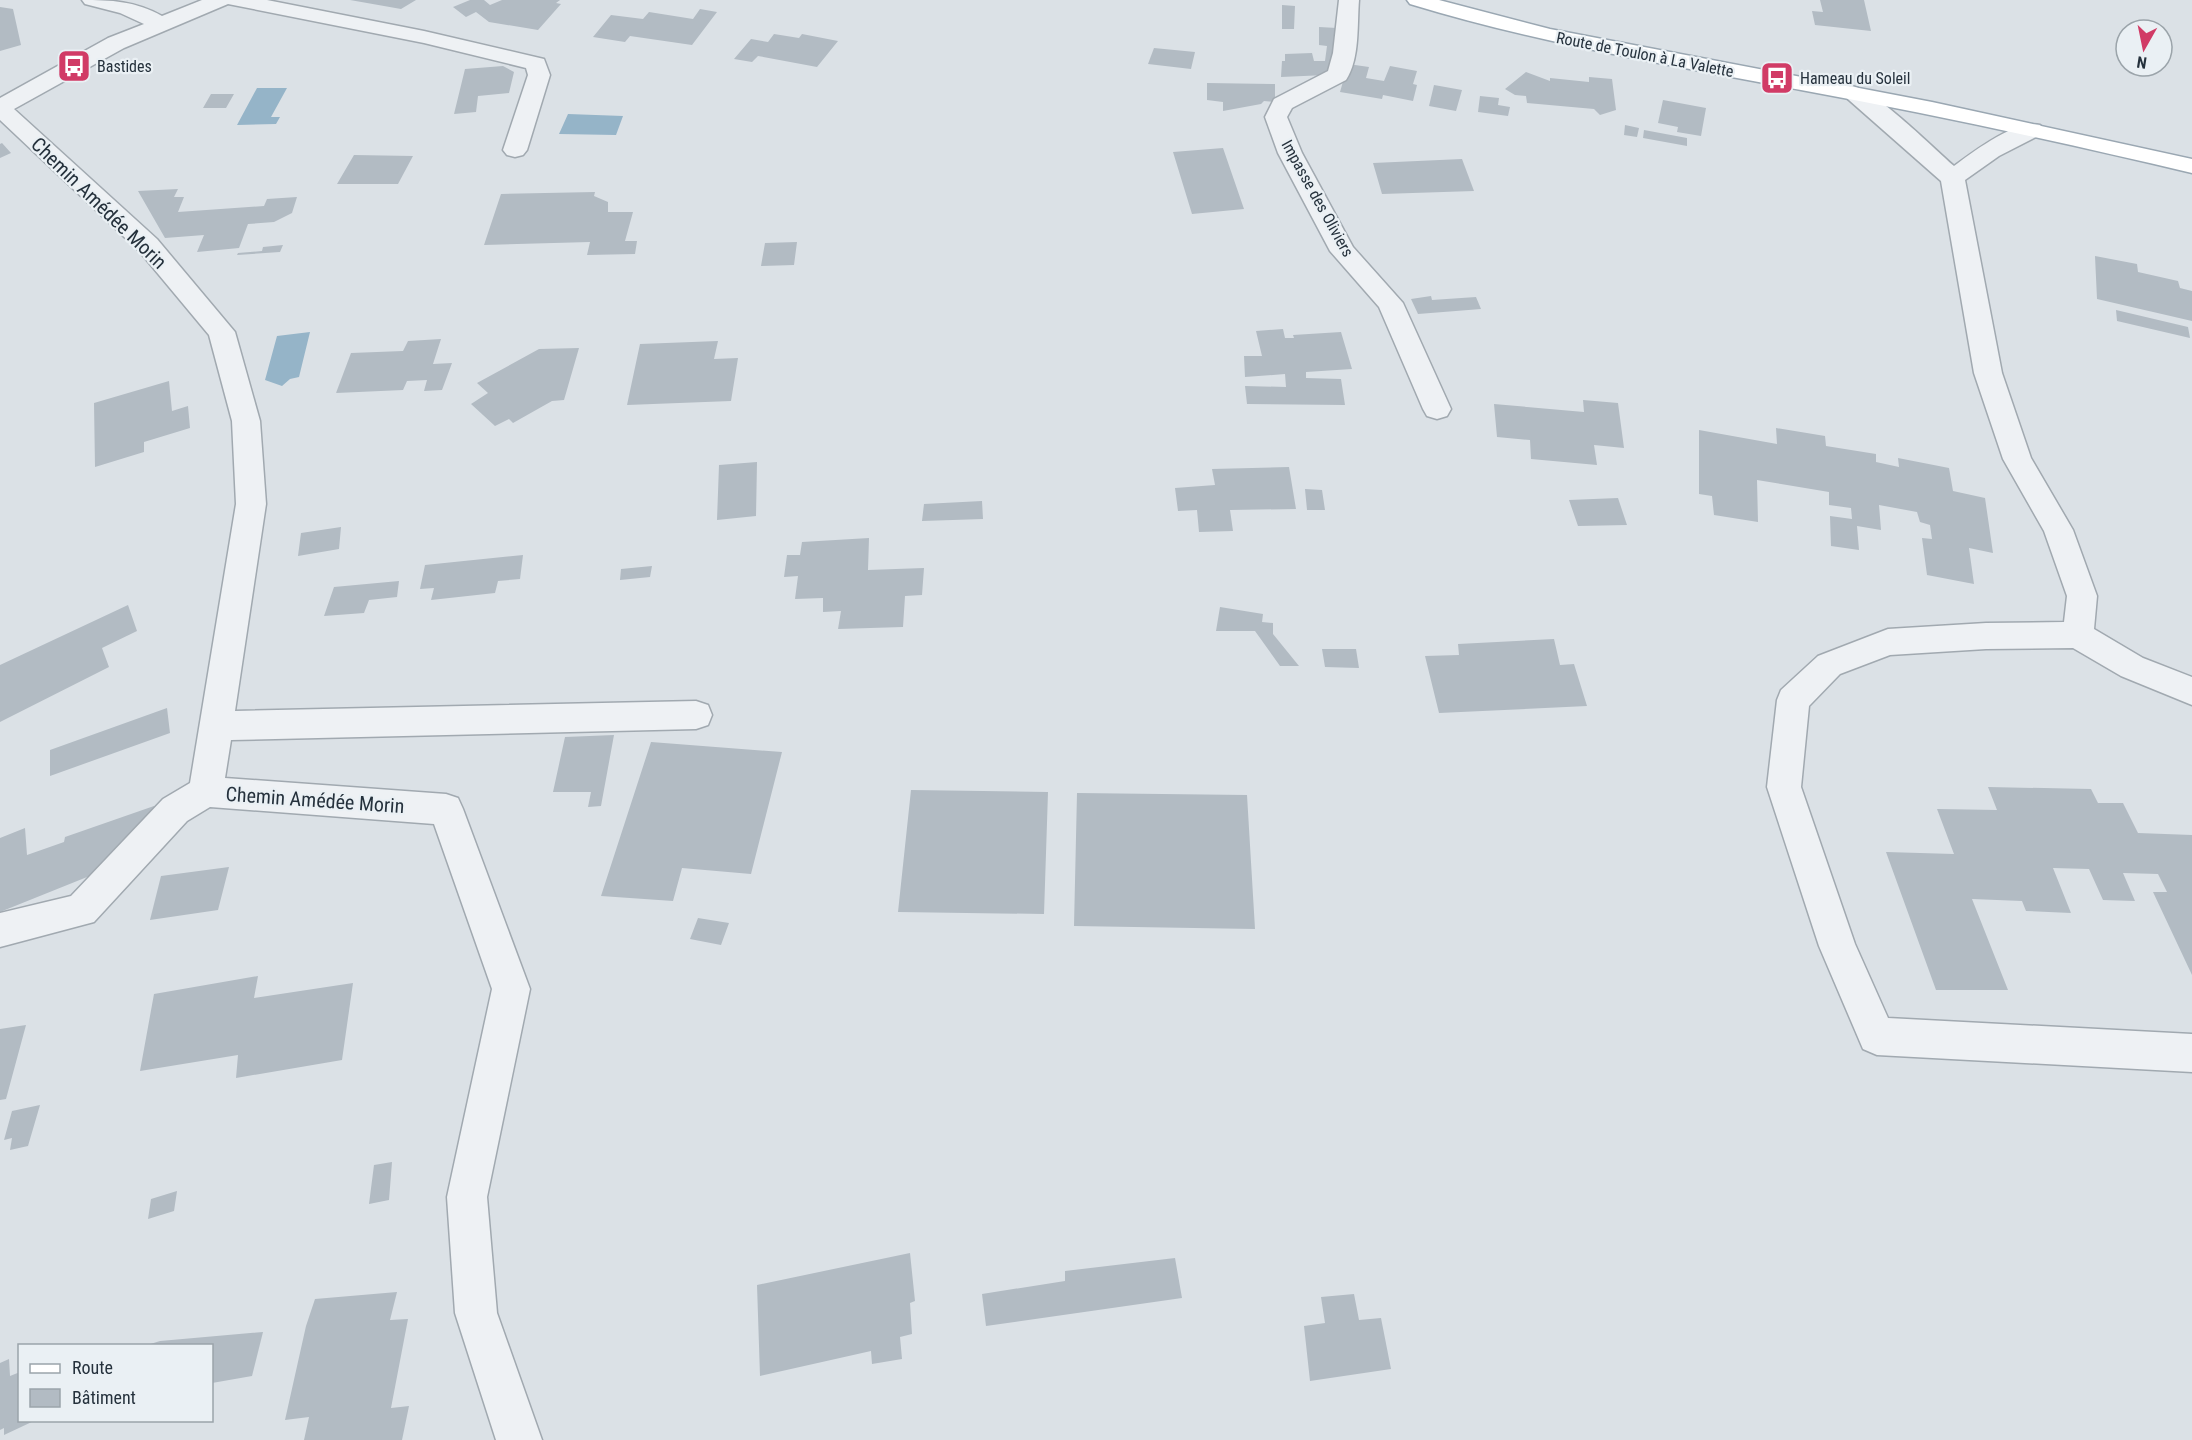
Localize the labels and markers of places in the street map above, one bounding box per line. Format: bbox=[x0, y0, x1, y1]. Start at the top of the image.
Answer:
bus stop icon: Bastides bbox=[56, 48, 92, 84]
place label: Bastides bbox=[97, 57, 152, 76]
bus stop icon: Hameau du Soleil bbox=[1759, 60, 1795, 96]
place label: Hameau du Soleil bbox=[1800, 69, 1910, 88]

